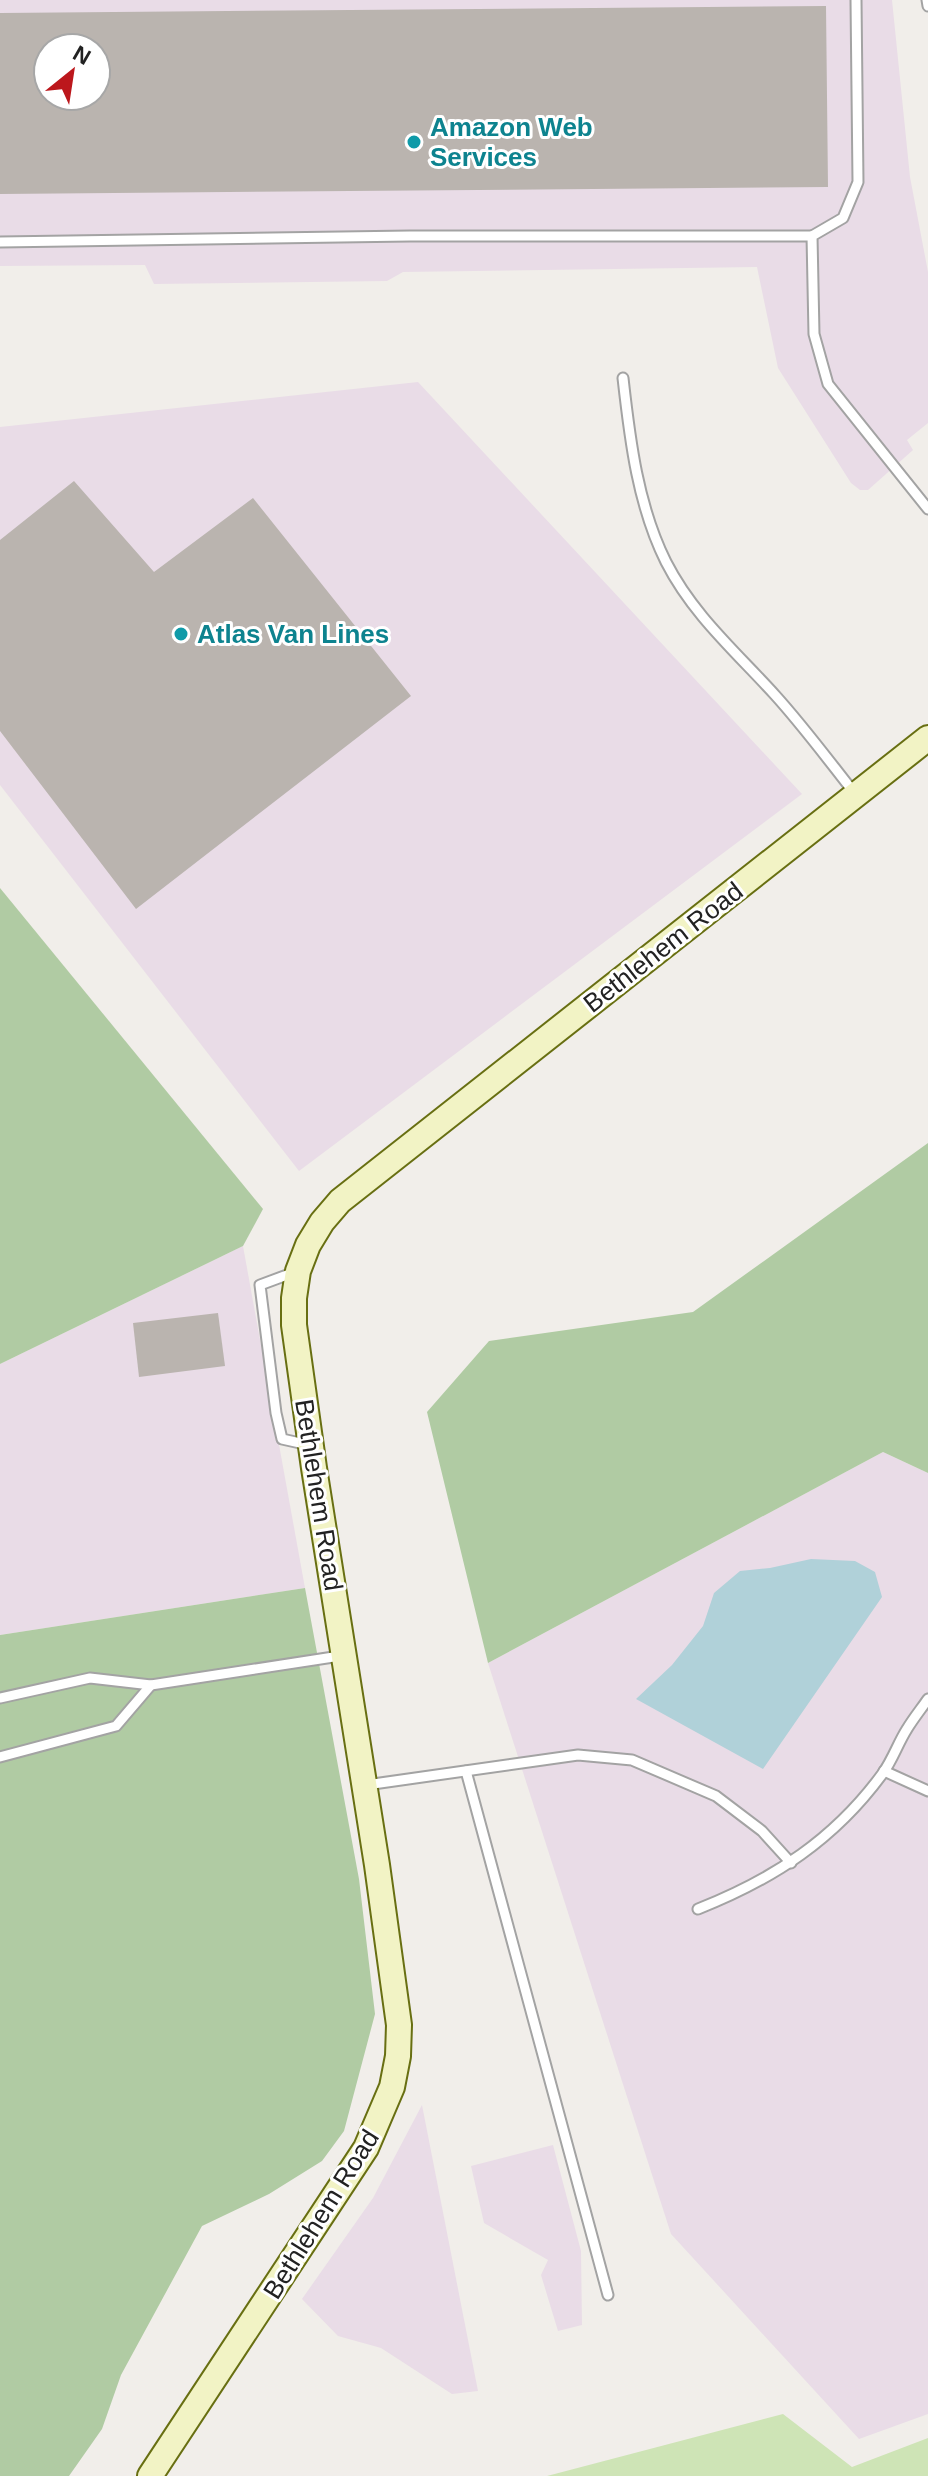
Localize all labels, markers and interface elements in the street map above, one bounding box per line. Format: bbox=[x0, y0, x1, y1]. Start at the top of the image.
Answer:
north arrow bbox=[32, 32, 112, 112]
text: N bbox=[69, 40, 95, 70]
place label: Amazon Web Services bbox=[430, 112, 593, 172]
marker: Amazon Web Services bbox=[405, 133, 423, 151]
place label: Atlas Van Lines bbox=[197, 619, 389, 649]
marker: Atlas Van Lines bbox=[172, 625, 190, 643]
street label: Bethlehem Road bbox=[577, 876, 749, 1018]
street label: Bethlehem Road bbox=[289, 1397, 349, 1593]
street label: Bethlehem Road bbox=[257, 2124, 385, 2304]

